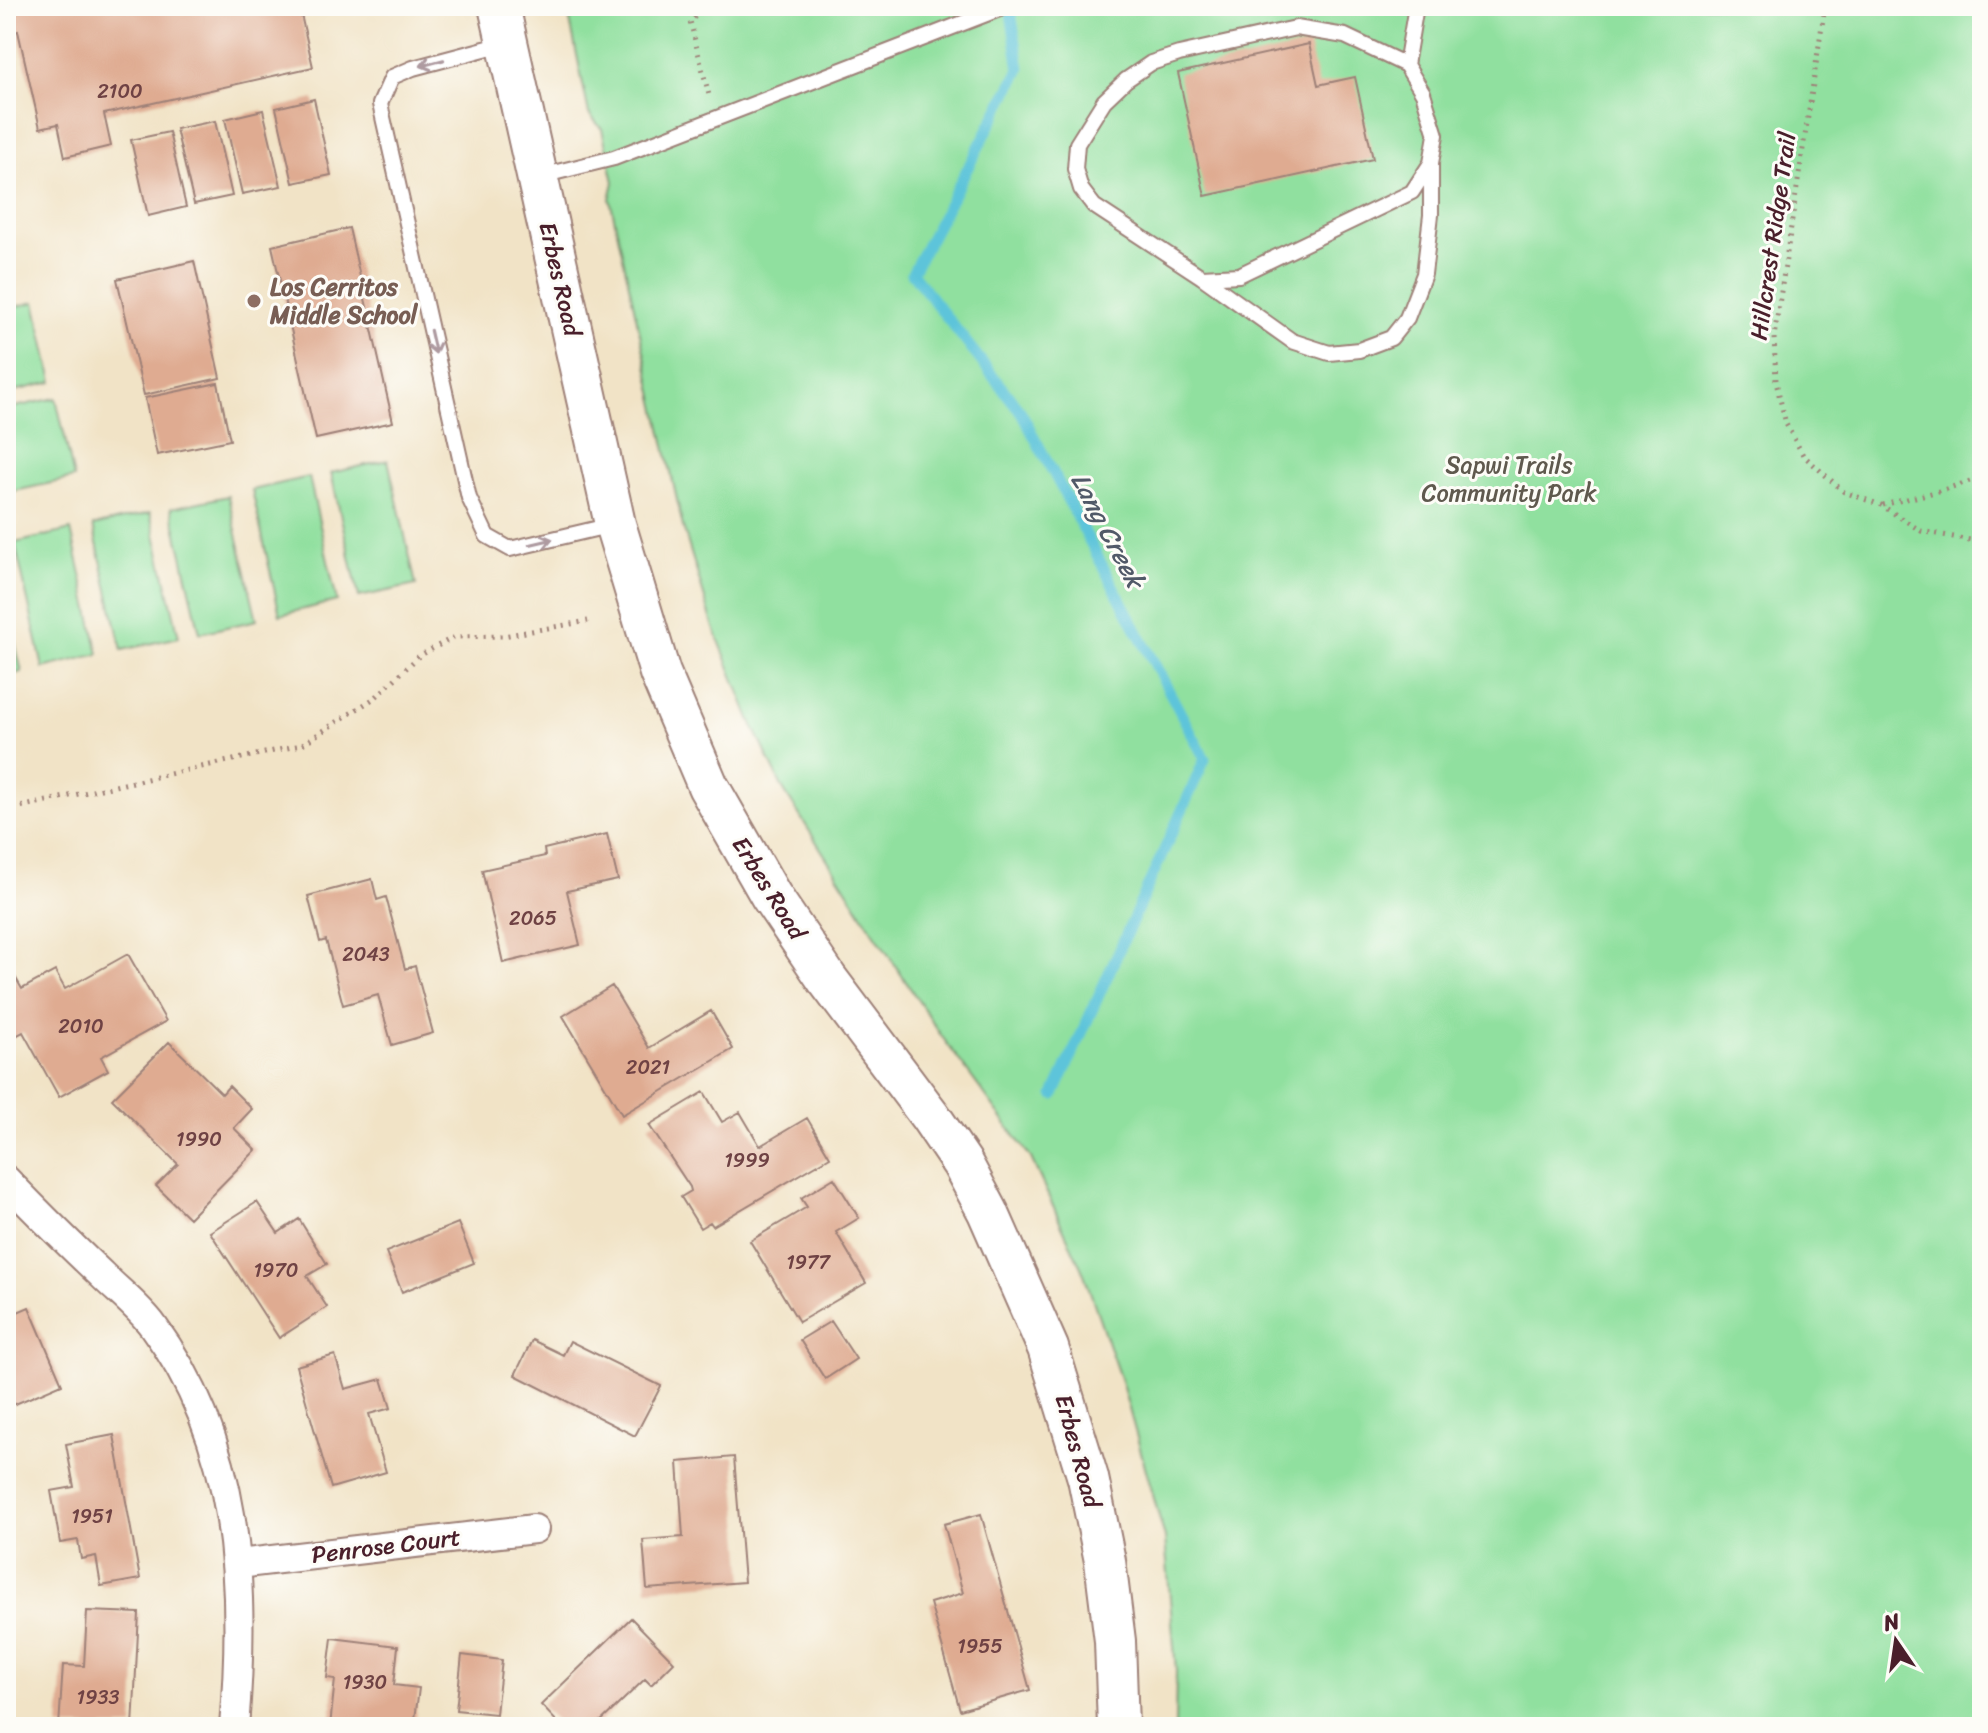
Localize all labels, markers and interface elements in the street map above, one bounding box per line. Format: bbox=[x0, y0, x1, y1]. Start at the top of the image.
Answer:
one-way arrow bbox=[419, 56, 445, 71]
house number: 2100 bbox=[97, 74, 143, 109]
street label: Hillcrest Ridge Trail bbox=[1738, 128, 1809, 343]
street label: Erbes Road bbox=[527, 218, 594, 342]
place label: Los Cerritos Middle School bbox=[269, 266, 419, 336]
marker: Los Cerritos Middle School bbox=[245, 292, 263, 310]
one-way arrow bbox=[426, 329, 441, 354]
park label: Sapwi Trails Community Park bbox=[1422, 444, 1597, 514]
water label: Lang Creek bbox=[1058, 464, 1159, 599]
one-way arrow bbox=[527, 534, 553, 549]
street label: Erbes Road bbox=[720, 828, 819, 950]
house number: 2065 bbox=[509, 901, 557, 936]
house number: 2043 bbox=[342, 937, 390, 972]
house number: 2010 bbox=[58, 1009, 104, 1044]
house number: 2021 bbox=[626, 1050, 670, 1085]
house number: 1990 bbox=[176, 1122, 222, 1157]
house number: 1999 bbox=[724, 1143, 770, 1178]
house number: 1977 bbox=[786, 1245, 831, 1280]
house number: 1970 bbox=[254, 1253, 298, 1288]
street label: Erbes Road bbox=[1043, 1390, 1114, 1515]
house number: 1951 bbox=[71, 1499, 113, 1534]
street label: Penrose Court bbox=[309, 1516, 463, 1576]
north arrow bbox=[1856, 1601, 1936, 1681]
text: N bbox=[1879, 1601, 1904, 1643]
house number: 1955 bbox=[957, 1629, 1003, 1664]
house number: 1930 bbox=[343, 1665, 387, 1700]
house number: 1933 bbox=[77, 1680, 119, 1715]

